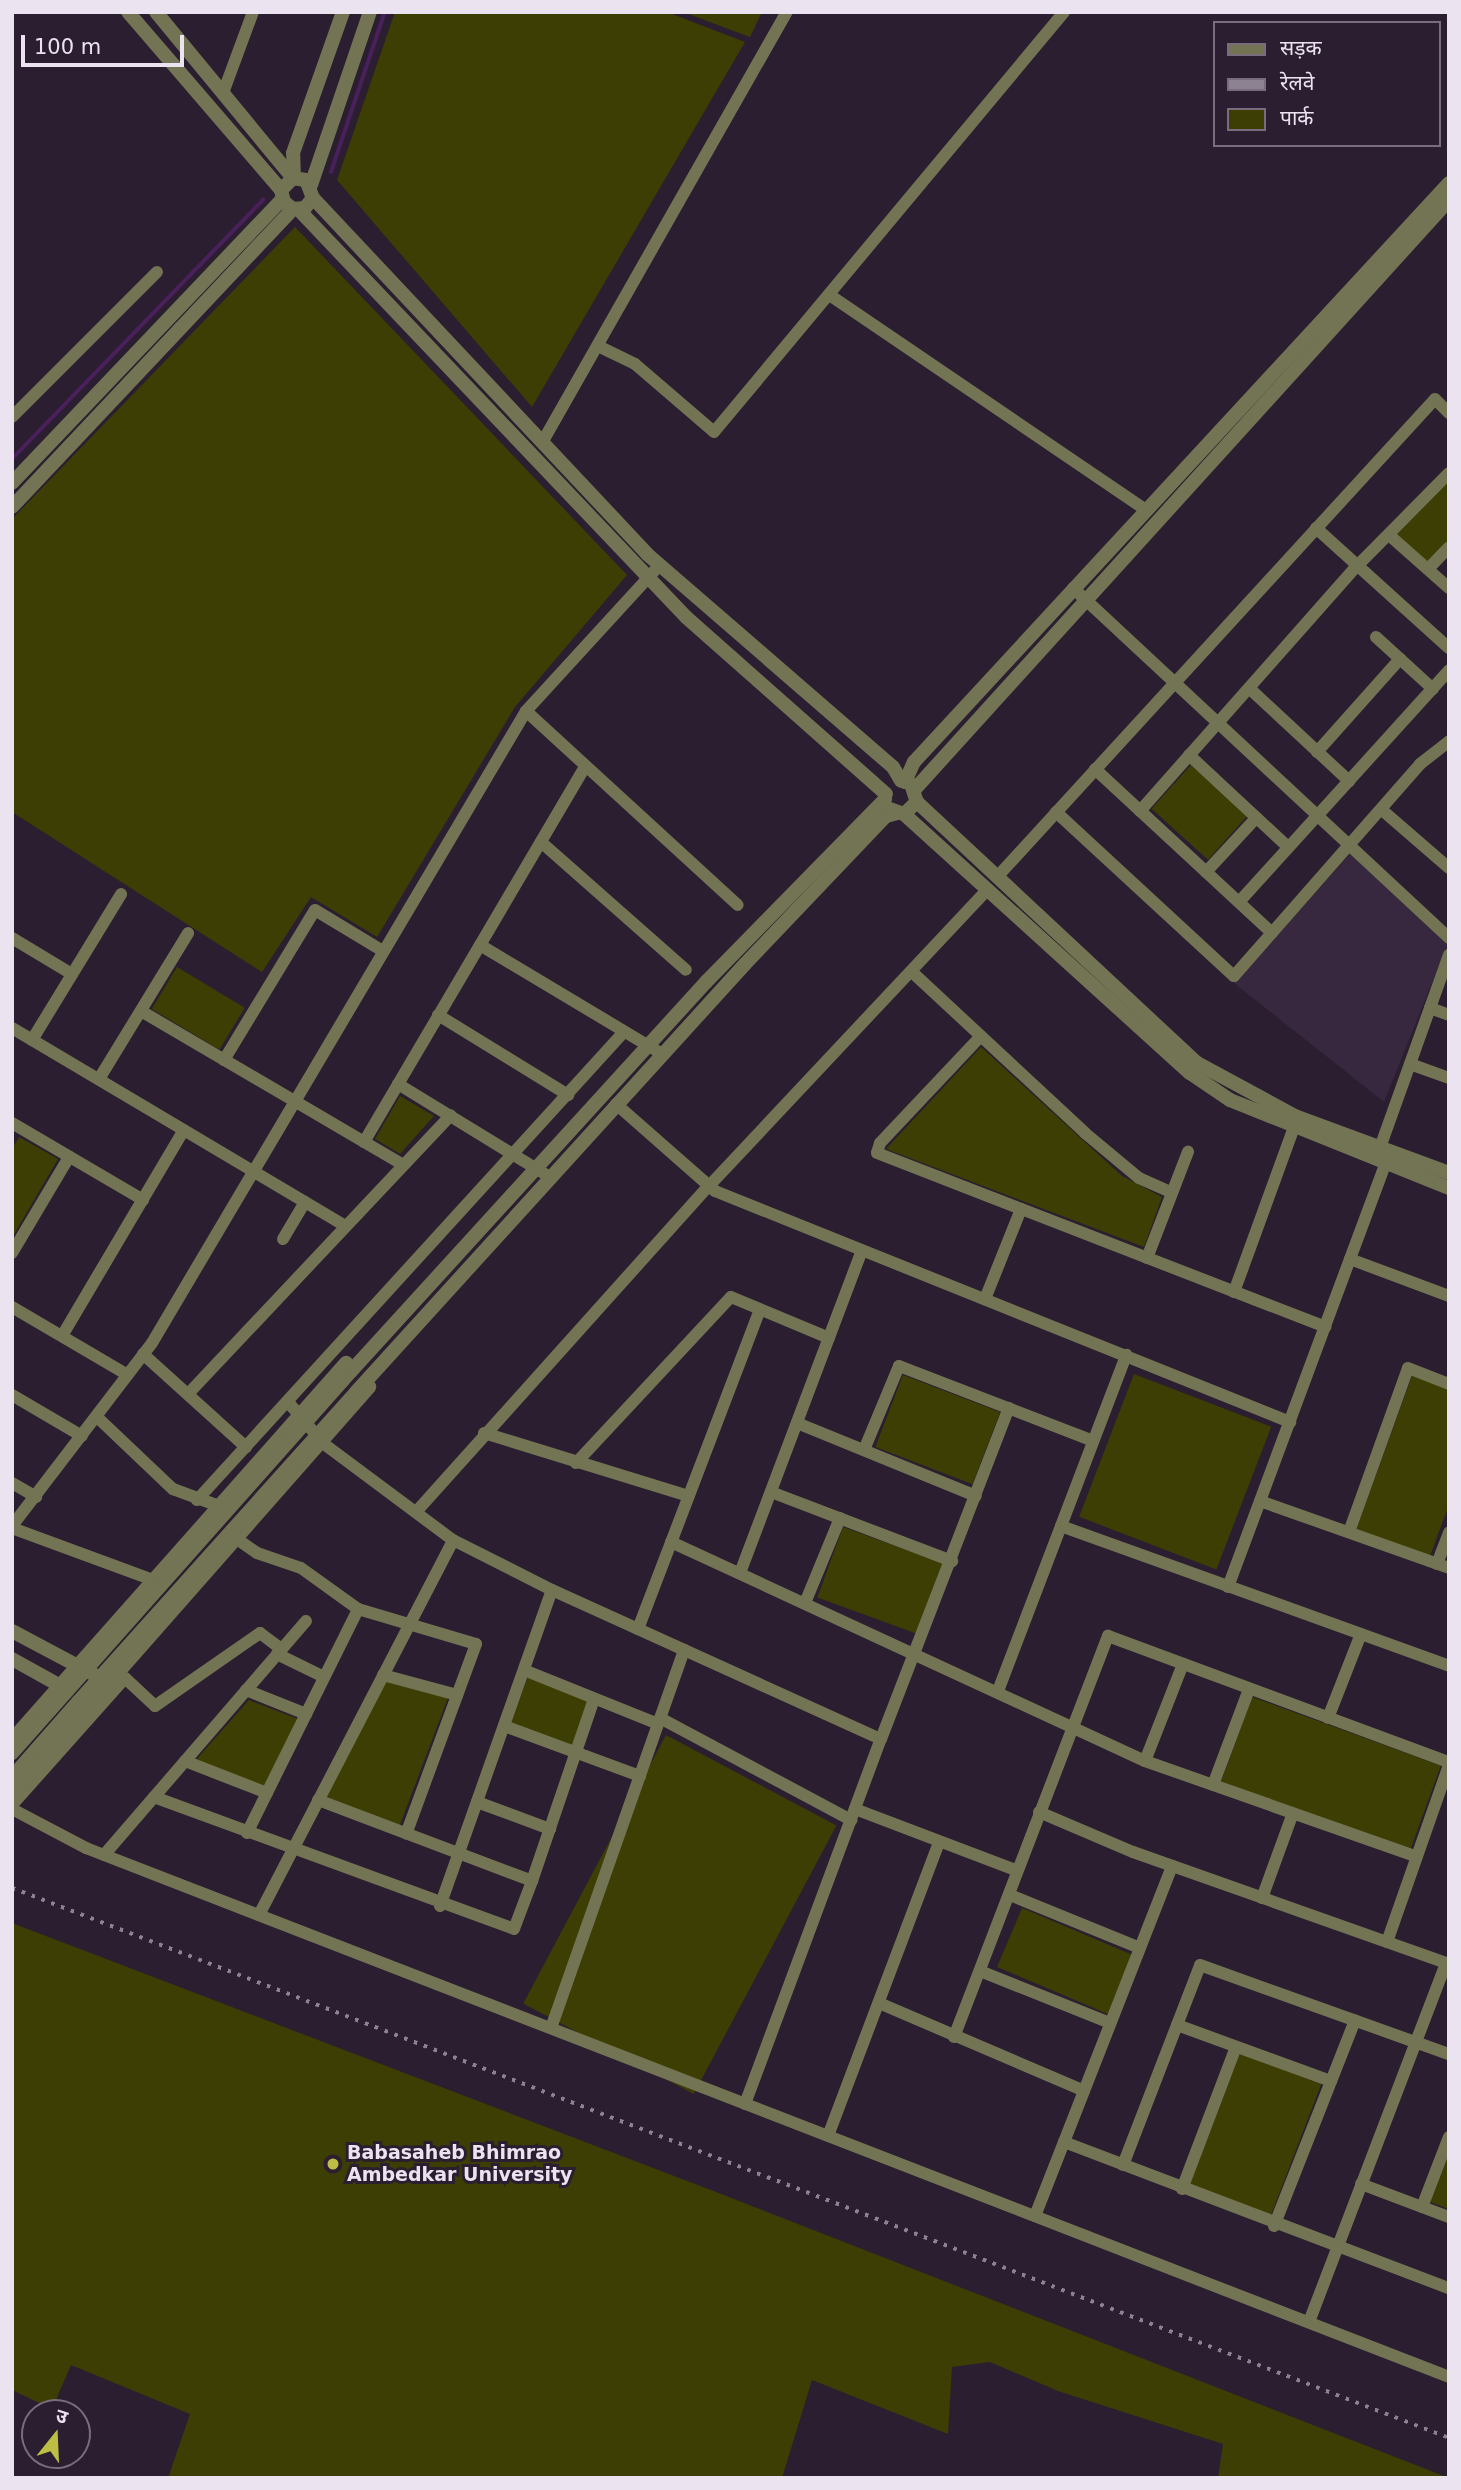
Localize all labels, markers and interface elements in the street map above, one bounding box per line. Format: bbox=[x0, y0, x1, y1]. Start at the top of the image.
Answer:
scale bar bbox=[24, 21, 187, 65]
legend bbox=[1212, 21, 1440, 147]
text: 100 m bbox=[34, 35, 101, 59]
text: सड़क bbox=[1280, 36, 1322, 60]
text: रेलवे bbox=[1280, 71, 1315, 95]
text: पार्क bbox=[1280, 106, 1314, 130]
place label: Babasaheb Bhimrao Ambedkar University bbox=[347, 2142, 572, 2186]
marker: Babasaheb Bhimrao Ambedkar University bbox=[325, 2156, 341, 2172]
north arrow bbox=[21, 2399, 91, 2469]
text: उ bbox=[53, 2404, 71, 2428]

